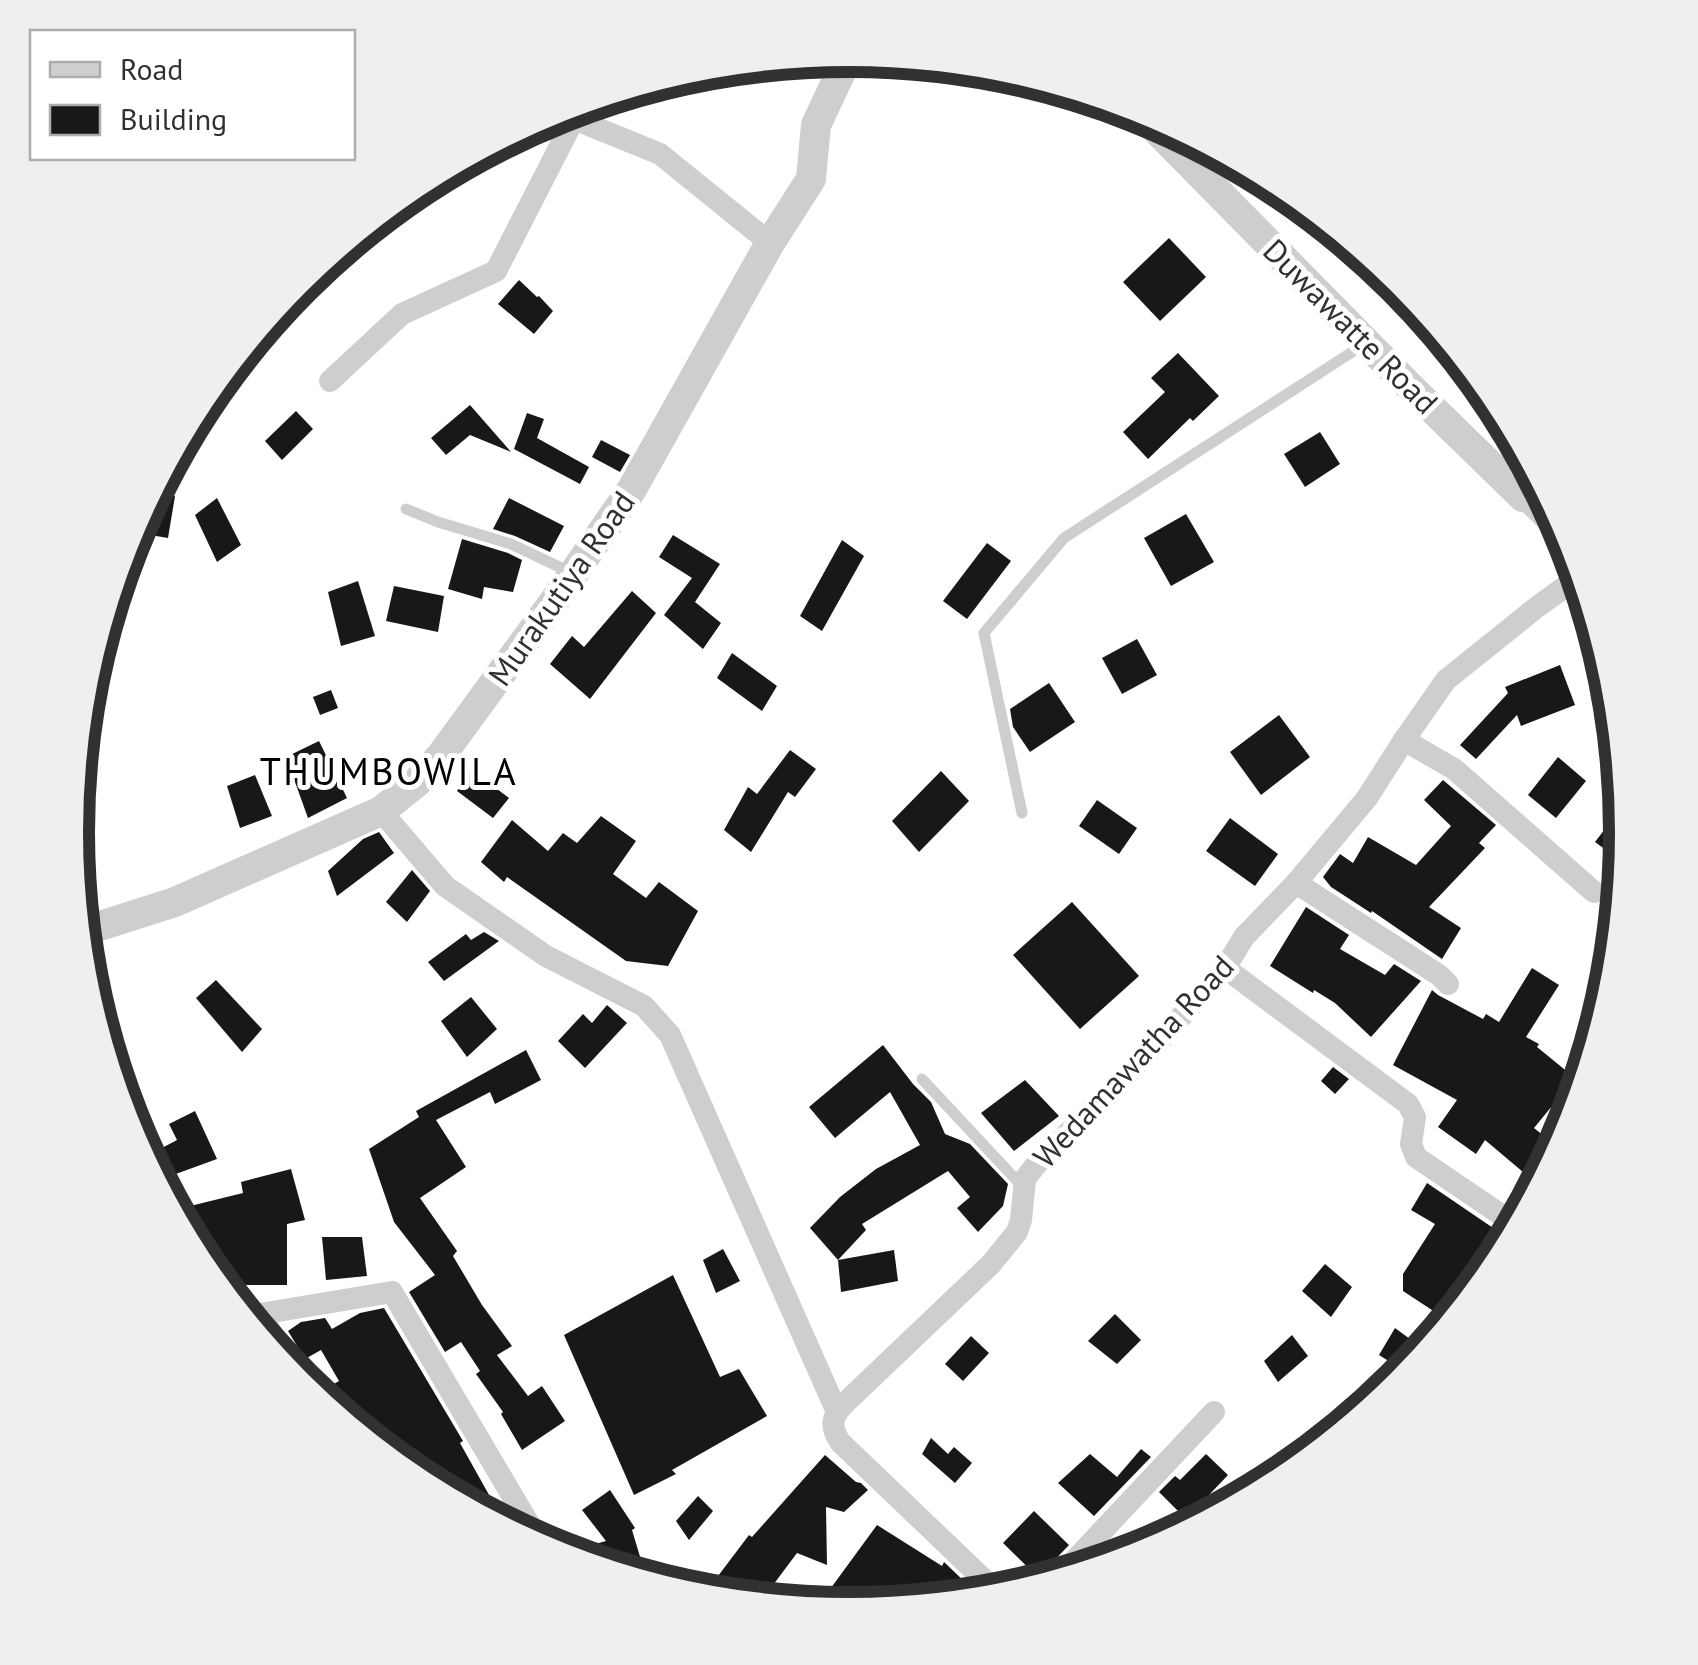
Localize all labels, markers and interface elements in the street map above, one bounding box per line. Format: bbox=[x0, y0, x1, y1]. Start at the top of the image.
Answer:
legend bbox=[30, 30, 355, 160]
text: Road bbox=[120, 49, 184, 88]
text: Building bbox=[120, 99, 227, 138]
street label: Duwawatte Road bbox=[1255, 230, 1447, 422]
street label: Murakutiya Road bbox=[478, 482, 644, 694]
district label: THUMBOWILA bbox=[260, 746, 518, 795]
street label: Wedamawatha Road bbox=[1023, 946, 1243, 1176]

